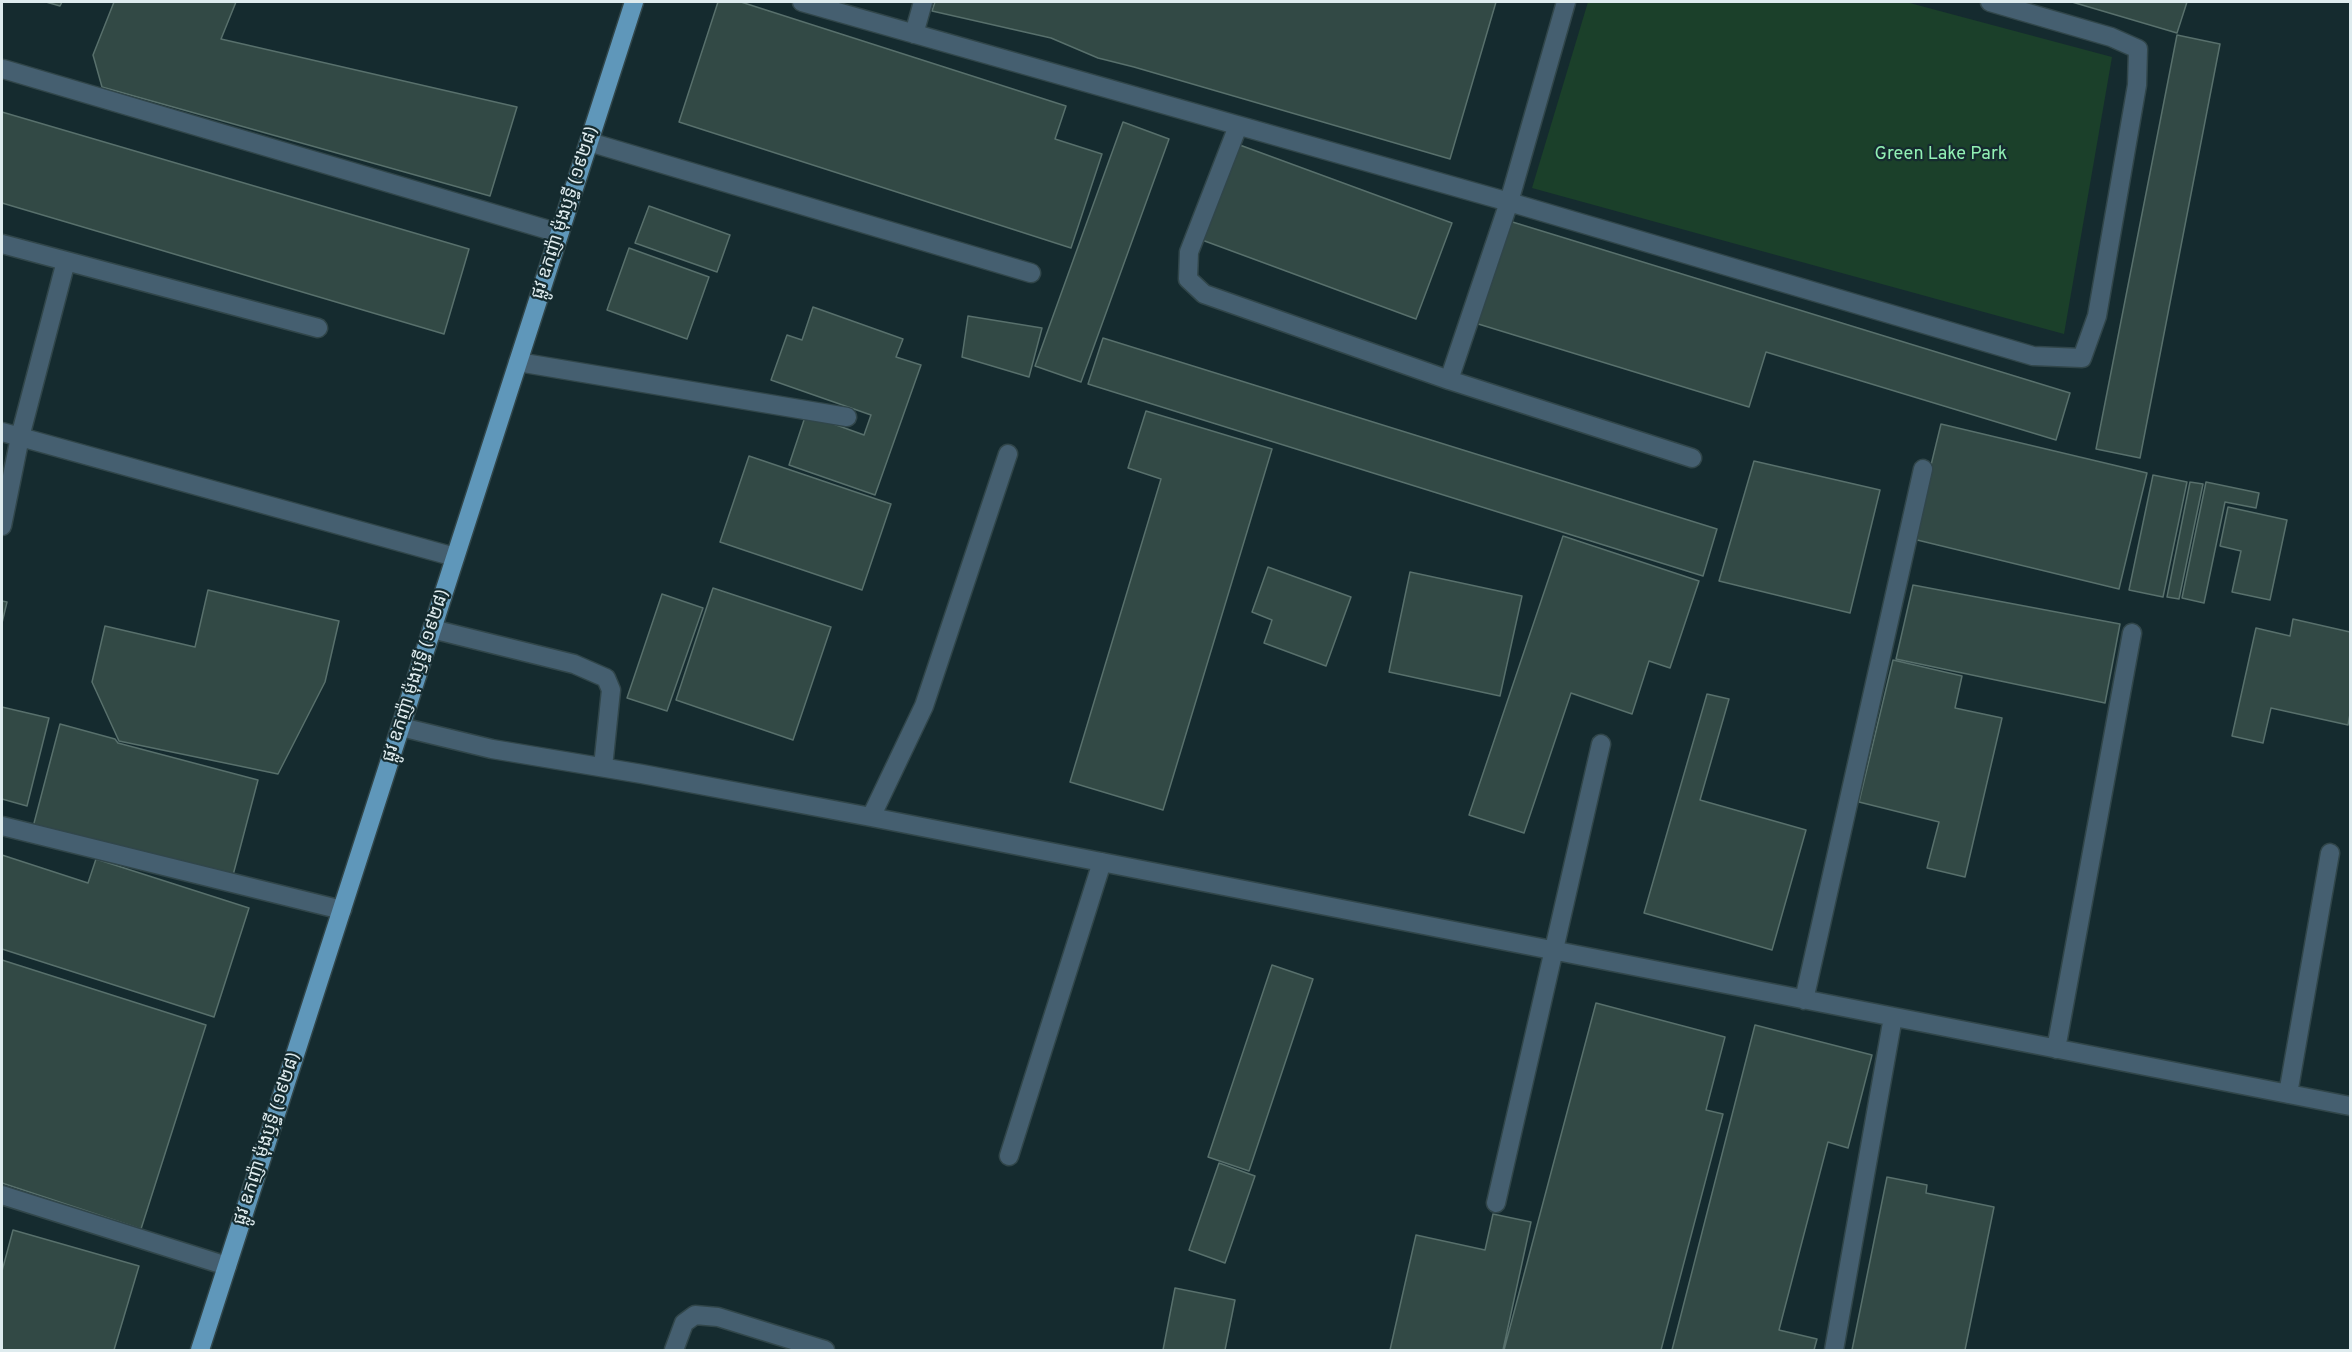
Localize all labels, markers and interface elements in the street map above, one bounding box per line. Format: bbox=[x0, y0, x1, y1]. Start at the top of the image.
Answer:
street label: ផ្លូវ ឧកញ៉ា ម៉ុងឫទ្ធី (១៩២៨) bbox=[528, 124, 604, 302]
park label: Green Lake Park bbox=[1875, 144, 2007, 166]
street label: ផ្លូវ ឧកញ៉ា ម៉ុងឫទ្ធី (១៩២៨) bbox=[379, 587, 455, 765]
street label: ផ្លូវ ឧកញ៉ា ម៉ុងឫទ្ធី (១៩២៨) bbox=[230, 1050, 306, 1228]

